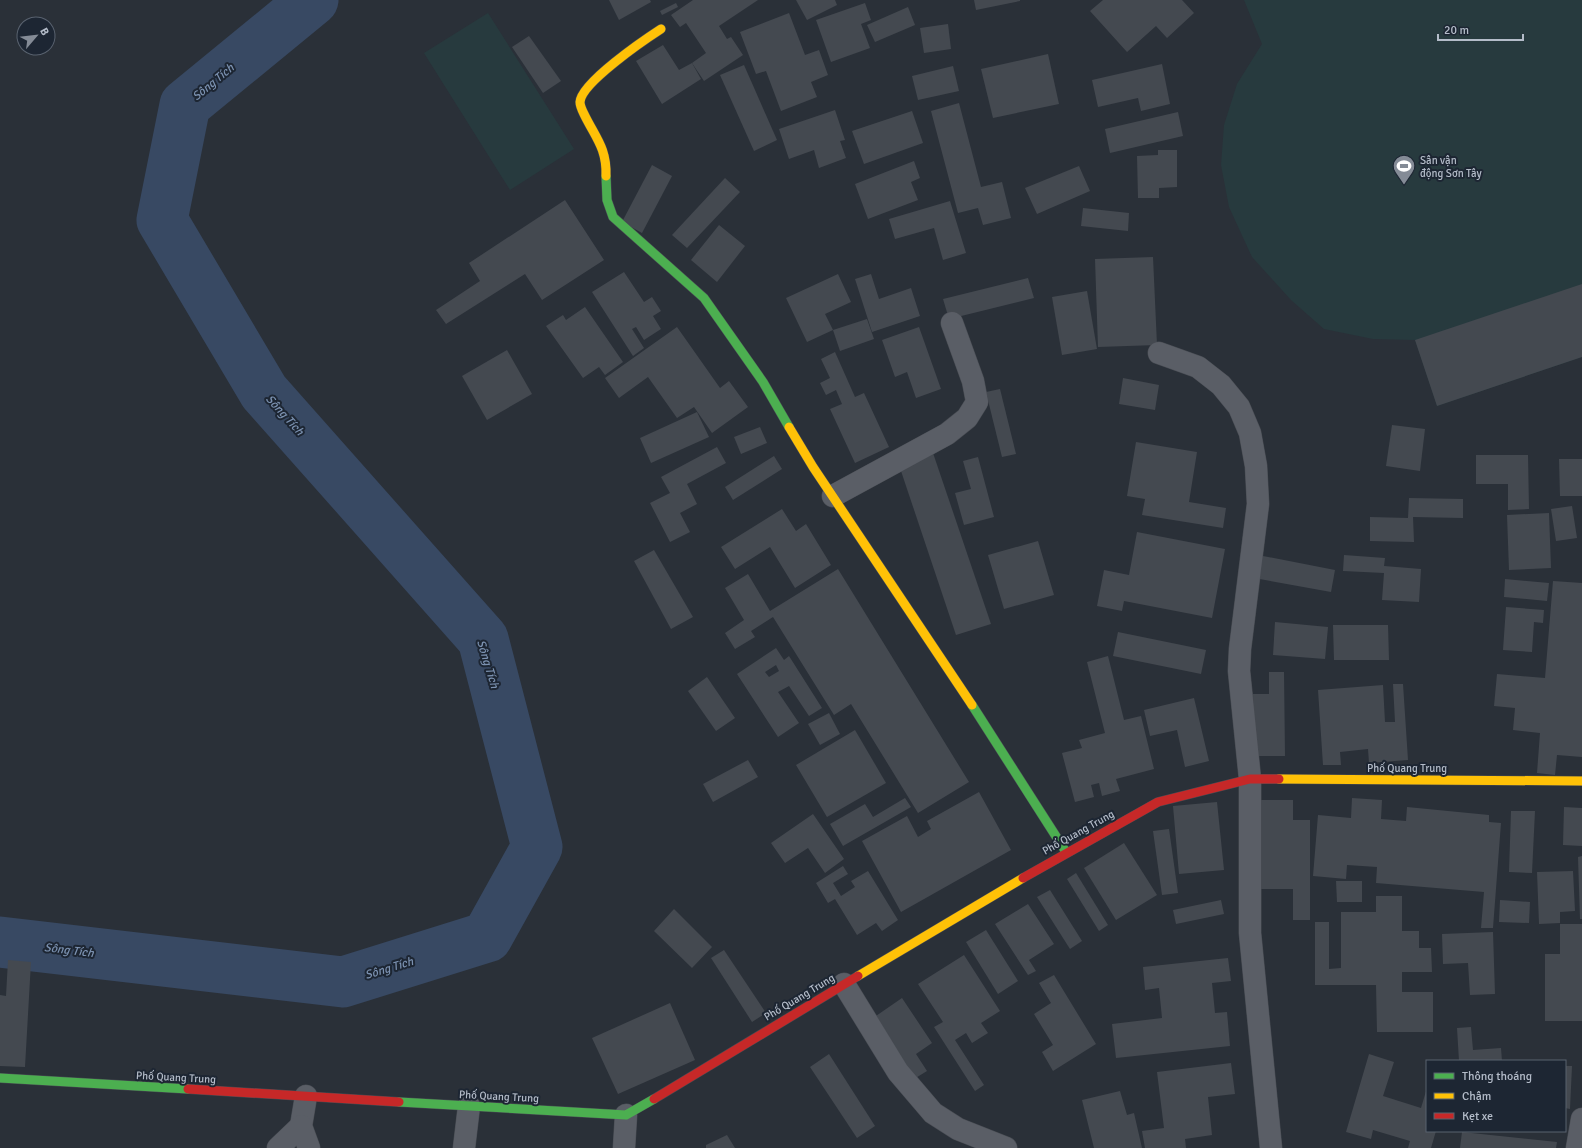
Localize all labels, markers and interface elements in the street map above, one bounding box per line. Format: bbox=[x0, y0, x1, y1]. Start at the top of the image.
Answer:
north arrow bbox=[16, 16, 56, 56]
scale bar bbox=[1438, 16, 1523, 42]
text: 20 m bbox=[1444, 23, 1469, 38]
text: B bbox=[37, 26, 52, 38]
water label: Sông Tích bbox=[189, 60, 238, 104]
sports icon: Sân vận động Sơn Tây bbox=[1391, 153, 1417, 186]
place label: Sân vận động Sơn Tây bbox=[1420, 154, 1482, 180]
water label: Sông Tích bbox=[262, 392, 307, 439]
water label: Sông Tích bbox=[473, 638, 502, 691]
street label: Phố Quang Trung bbox=[1367, 761, 1447, 775]
street label: Phố Quang Trung bbox=[1040, 806, 1117, 858]
water label: Sông Tích bbox=[43, 940, 95, 961]
water label: Sông Tích bbox=[363, 954, 416, 983]
street label: Phố Quang Trung bbox=[761, 970, 837, 1024]
legend bbox=[1426, 1060, 1566, 1132]
street label: Phố Quang Trung bbox=[136, 1068, 217, 1086]
text: Thông thoáng bbox=[1462, 1069, 1532, 1084]
street label: Phố Quang Trung bbox=[459, 1087, 540, 1105]
text: Chậm bbox=[1462, 1089, 1491, 1104]
text: Kẹt xe bbox=[1462, 1109, 1493, 1124]

